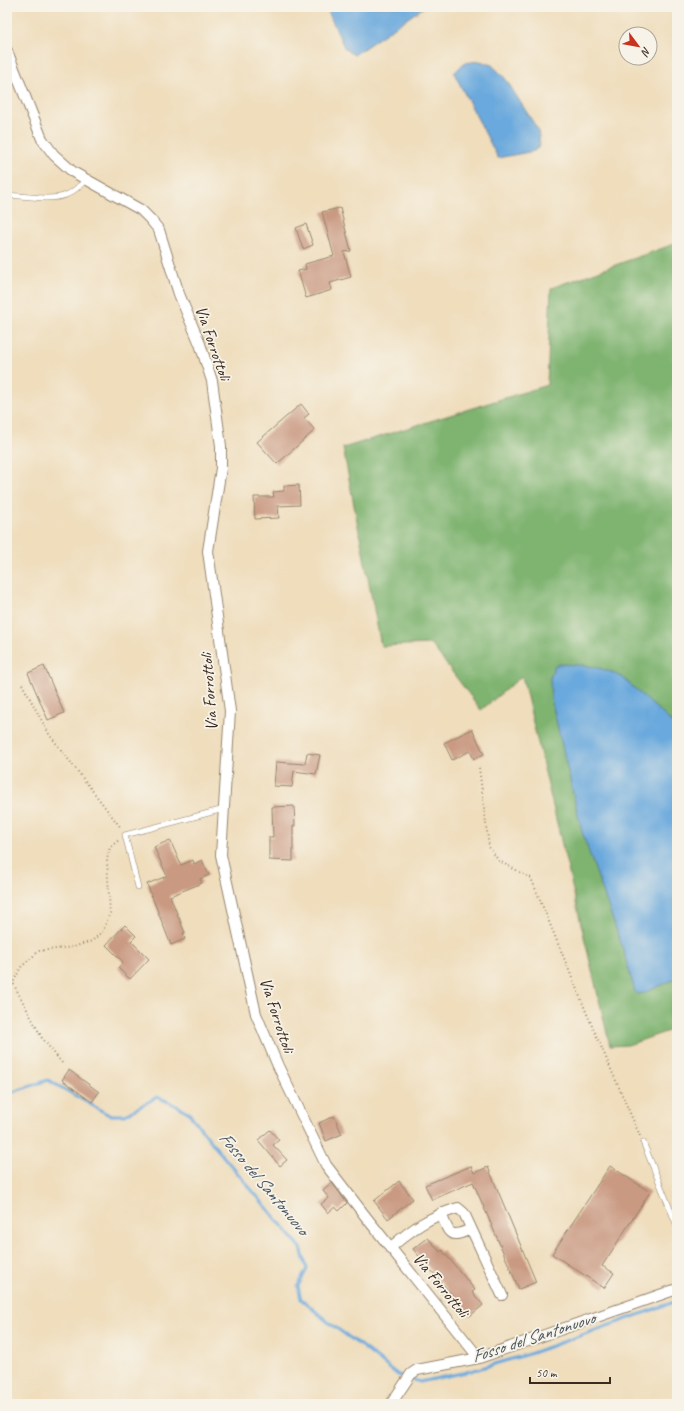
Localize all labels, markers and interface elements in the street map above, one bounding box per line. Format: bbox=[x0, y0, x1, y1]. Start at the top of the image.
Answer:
north arrow bbox=[618, 26, 658, 66]
text: N bbox=[638, 45, 654, 60]
street label: Via Forrottoli bbox=[190, 303, 236, 386]
street label: Via Forrottoli bbox=[196, 650, 222, 731]
street label: Via Forrottoli bbox=[255, 975, 300, 1058]
water label: Fosso del Santonuovo bbox=[215, 1127, 316, 1242]
street label: Via Forrottoli bbox=[408, 1248, 475, 1324]
water label: Fosso del Santonuovo bbox=[469, 1306, 601, 1367]
scale bar bbox=[530, 1359, 610, 1385]
text: 50 m bbox=[536, 1365, 558, 1381]

